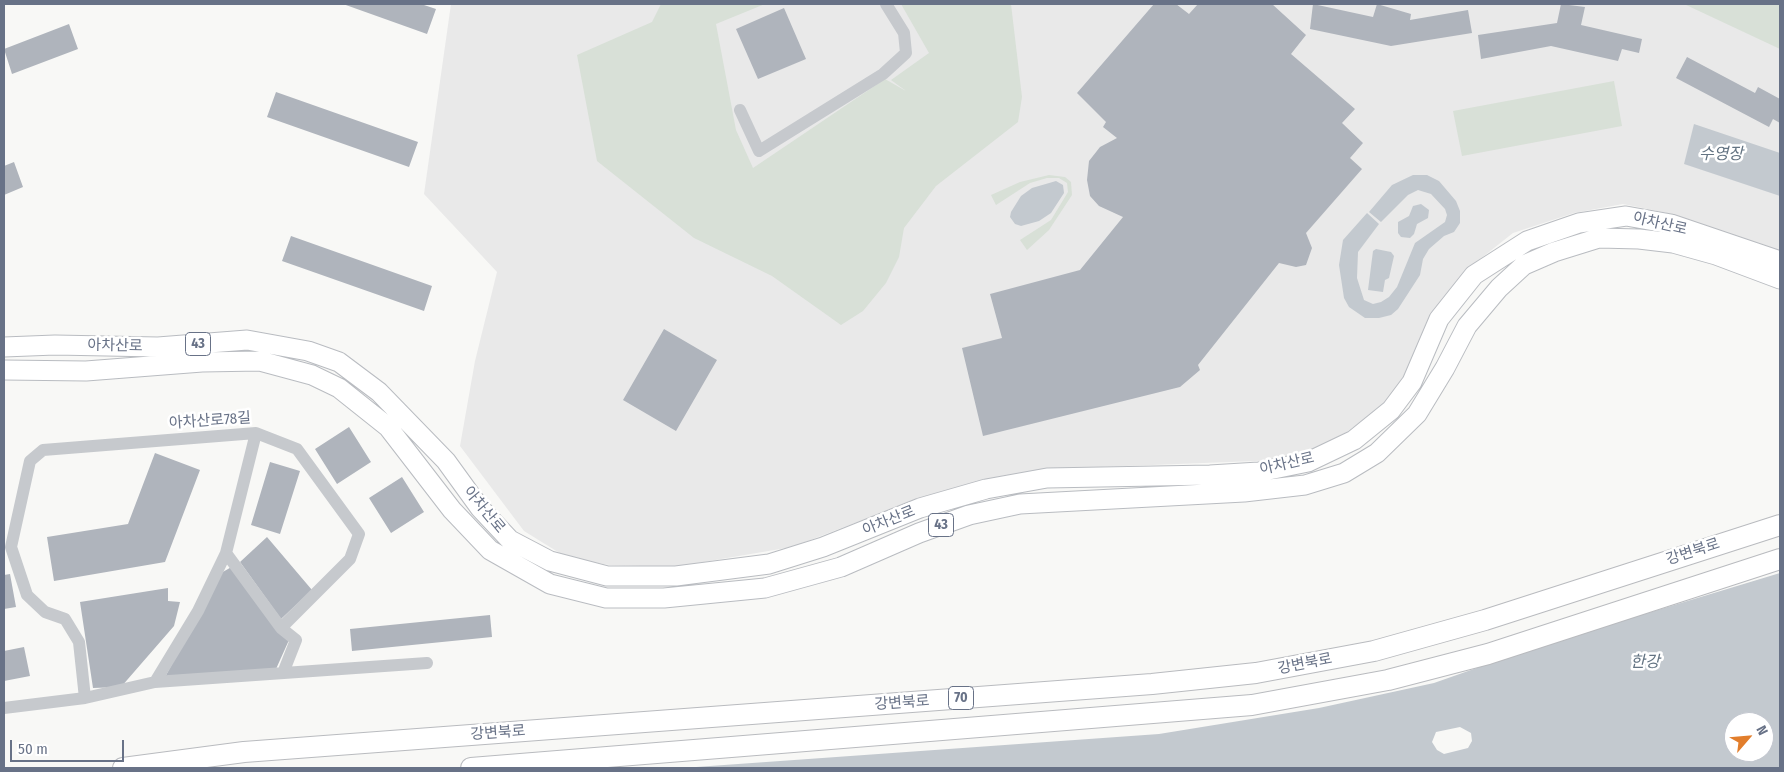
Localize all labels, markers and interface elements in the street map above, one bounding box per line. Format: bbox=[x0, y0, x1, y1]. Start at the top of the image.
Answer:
water label: 수영장 bbox=[1699, 145, 1743, 165]
street label: 아차산로 bbox=[1631, 209, 1689, 239]
road number: 43 bbox=[186, 332, 210, 356]
street label: 아차산로 bbox=[87, 337, 143, 355]
street label: 아차산로78길 bbox=[168, 409, 252, 433]
street label: 아차산로 bbox=[1258, 449, 1316, 479]
street label: 아차산로 bbox=[459, 483, 509, 537]
street label: 아차산로 bbox=[860, 502, 918, 540]
road number: 43 bbox=[928, 514, 954, 536]
street label: 강변북로 bbox=[1664, 535, 1722, 569]
street label: 강변북로 bbox=[1276, 650, 1334, 678]
water label: 한강 bbox=[1630, 653, 1660, 673]
road number: 70 bbox=[948, 686, 974, 710]
street label: 강변북로 bbox=[874, 692, 930, 714]
north arrow bbox=[1724, 712, 1774, 762]
street label: 강변북로 bbox=[470, 722, 526, 744]
text: N bbox=[1752, 723, 1771, 738]
scale bar bbox=[12, 730, 126, 762]
text: 50 m bbox=[18, 740, 48, 758]

